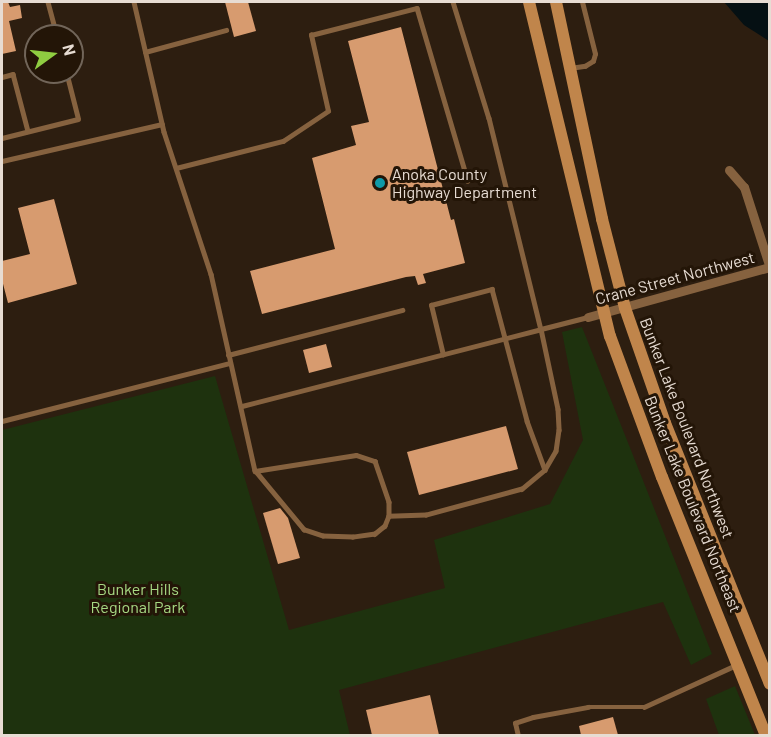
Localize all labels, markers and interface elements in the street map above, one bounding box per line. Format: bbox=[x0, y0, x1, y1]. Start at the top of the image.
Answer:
north arrow bbox=[24, 24, 84, 84]
text: N bbox=[59, 42, 80, 57]
place label: Anoka County Highway Department bbox=[392, 164, 537, 202]
marker: Anoka County Highway Department bbox=[373, 176, 387, 190]
street label: Crane Street Northwest bbox=[593, 248, 757, 308]
street label: Bunker Lake Boulevard Northwest bbox=[636, 315, 738, 541]
street label: Bunker Lake Boulevard Northeast bbox=[641, 393, 745, 615]
park label: Bunker Hills Regional Park bbox=[91, 579, 185, 617]

